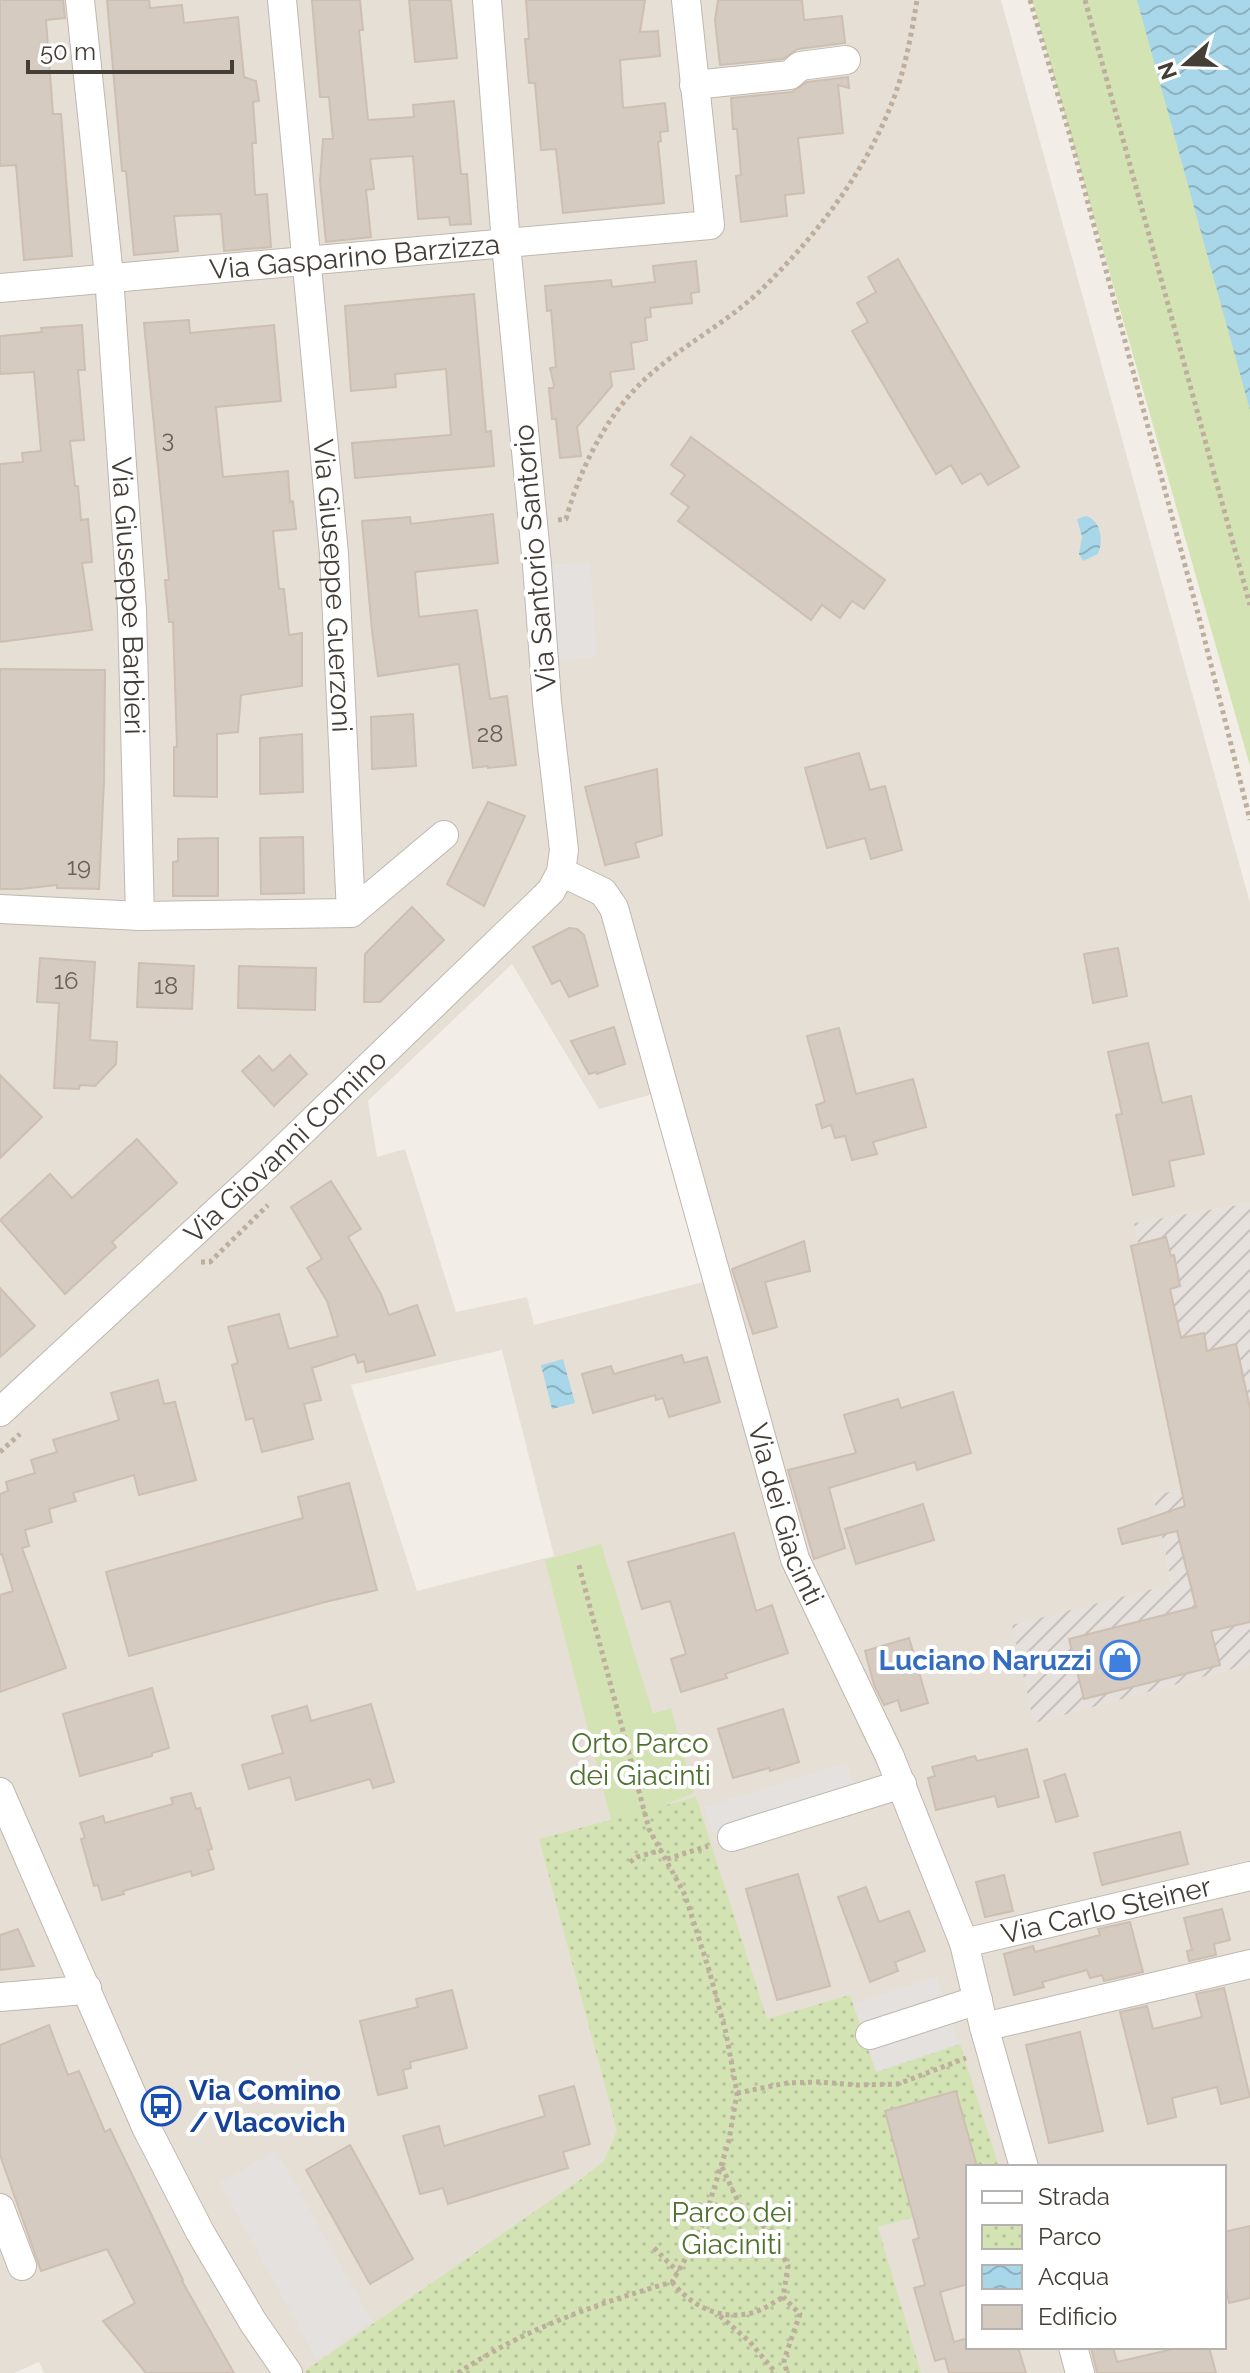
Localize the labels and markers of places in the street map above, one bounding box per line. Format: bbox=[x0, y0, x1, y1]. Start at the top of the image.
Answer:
shop icon: Luciano Naruzzi bbox=[1099, 1639, 1141, 1681]
place label: Luciano Naruzzi bbox=[879, 1644, 1092, 1677]
place label: Via Comino / Vlacovich bbox=[189, 2074, 346, 2139]
bus stop icon: Via Comino / Vlacovich bbox=[140, 2085, 182, 2127]

